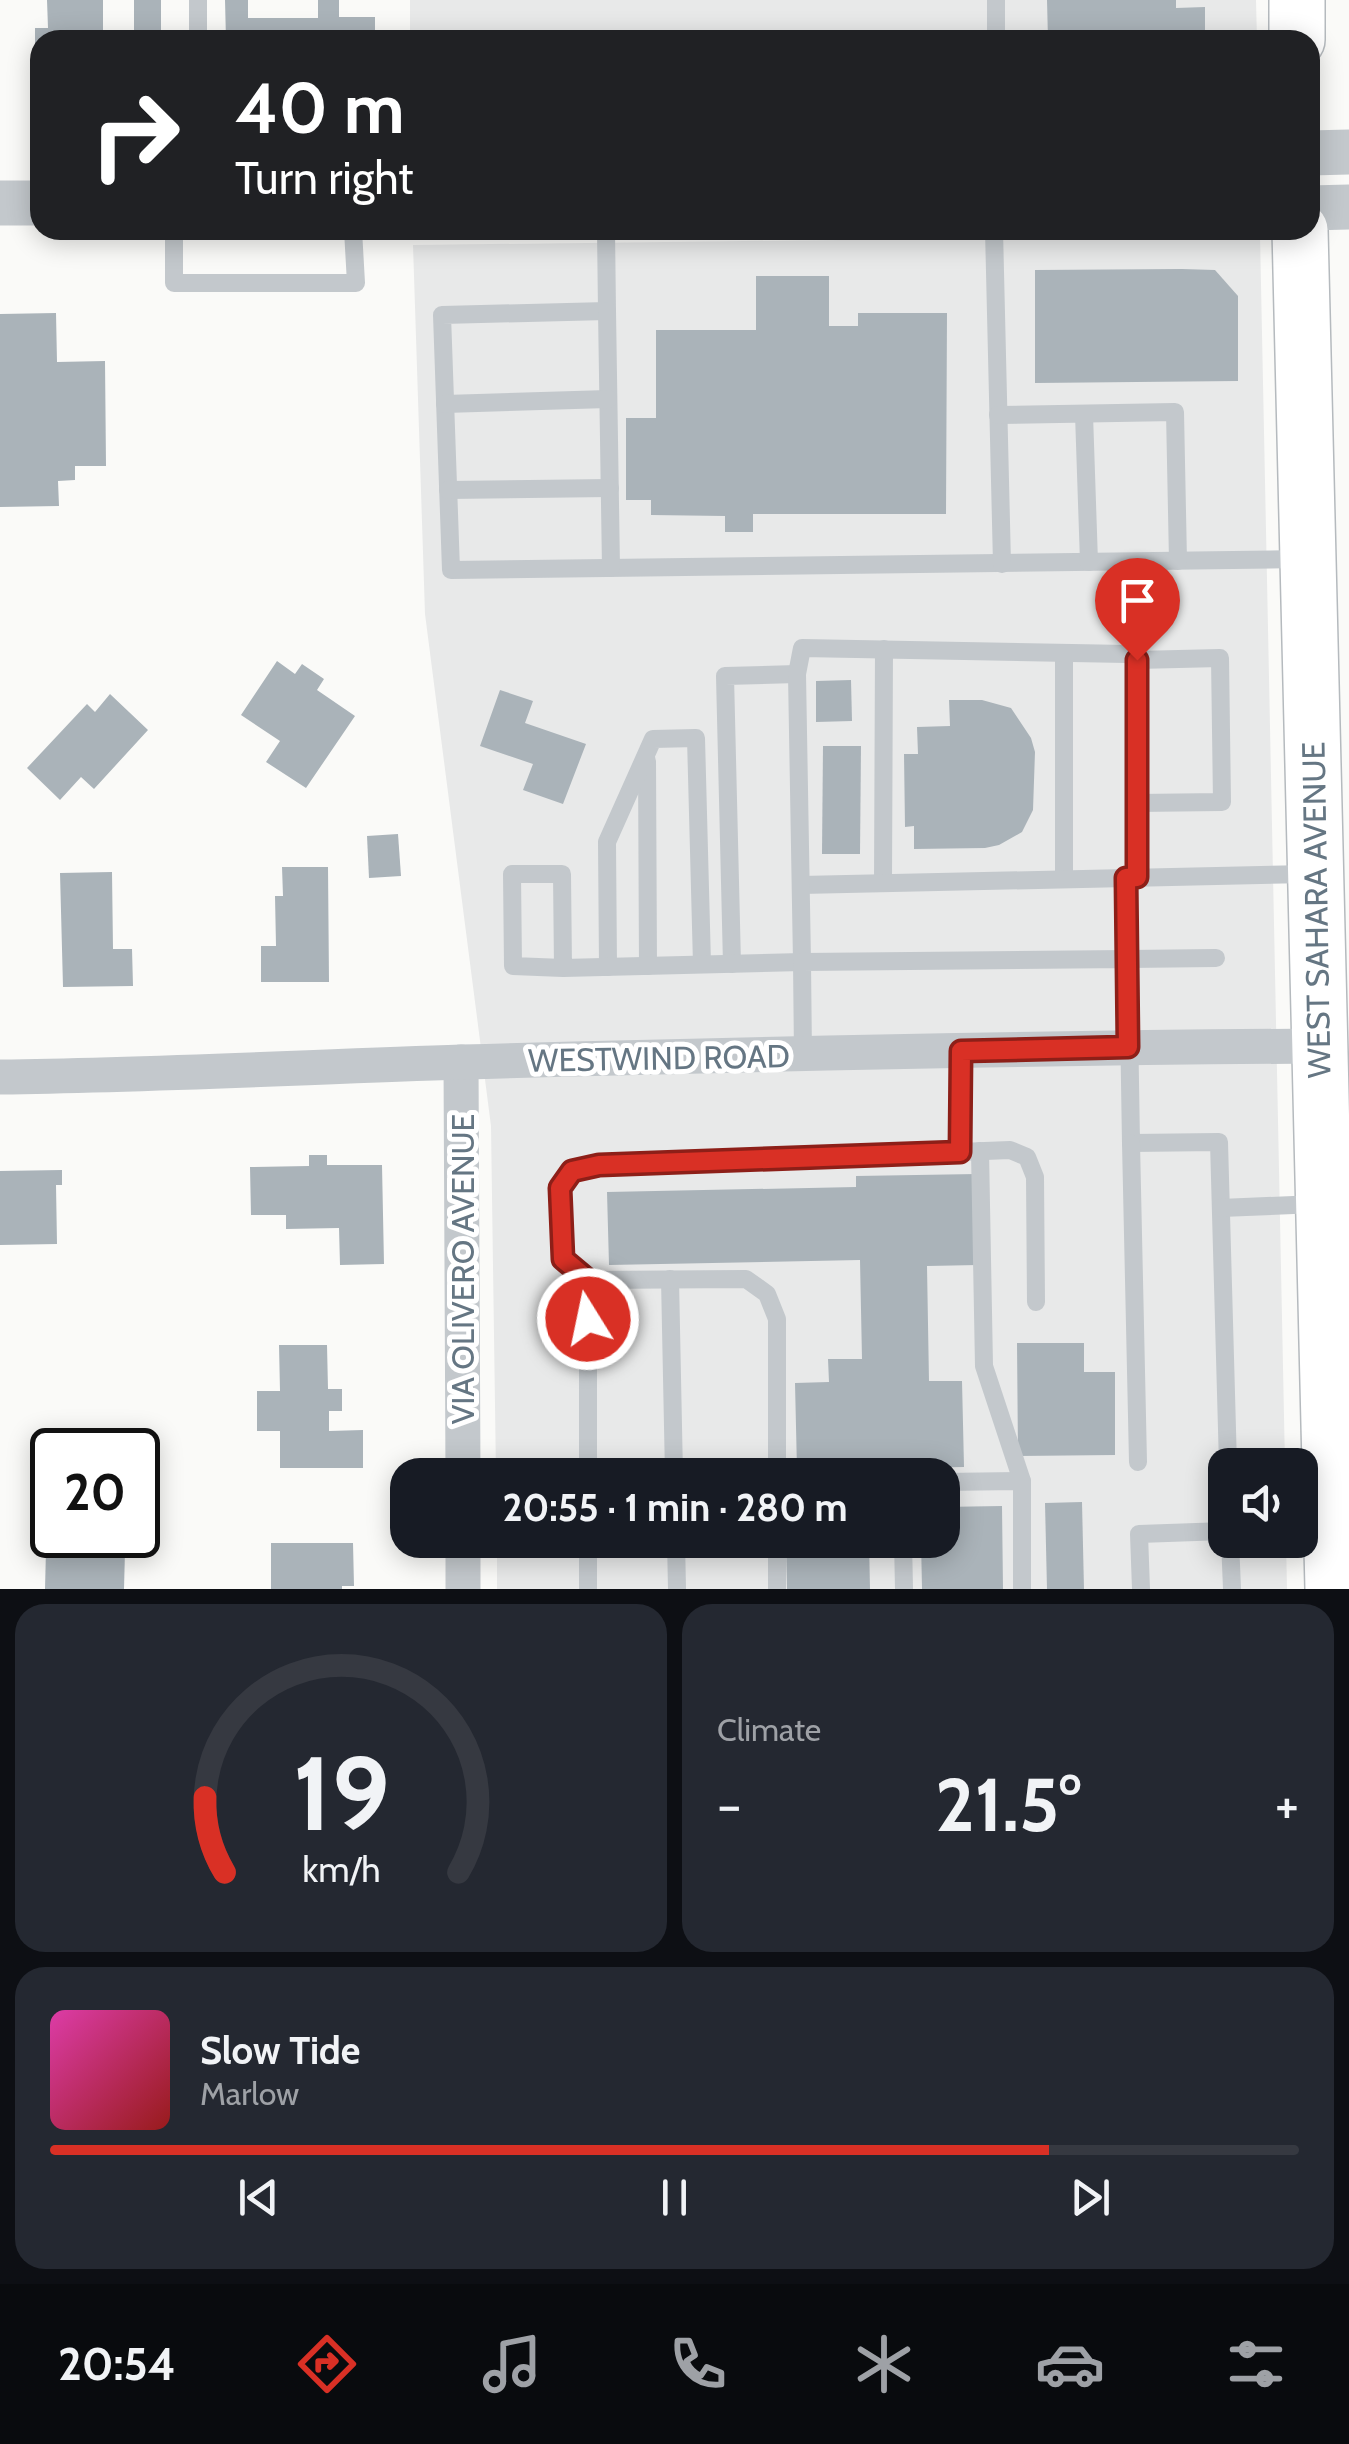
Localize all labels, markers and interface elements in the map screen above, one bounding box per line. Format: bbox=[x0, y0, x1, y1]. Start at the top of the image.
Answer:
text: 40 m bbox=[235, 65, 404, 151]
icon: right bbox=[70, 70, 200, 200]
text: Turn right bbox=[235, 151, 414, 205]
pin bbox=[1095, 558, 1180, 661]
icon: arrive bbox=[1110, 573, 1165, 628]
street label: WEST SAHARA AVENUE bbox=[1294, 741, 1338, 1079]
street label: WESTWIND ROAD bbox=[528, 1036, 790, 1080]
street label: VIA OLIVERO AVENUE bbox=[443, 1114, 482, 1424]
position arrow bbox=[536, 1267, 640, 1371]
speed limit sign: 20 bbox=[30, 1428, 160, 1558]
map controls bbox=[1208, 1448, 1318, 1558]
button: sound bbox=[1208, 1448, 1318, 1558]
text: 20:55 · 1 min · 280 m bbox=[502, 1484, 848, 1531]
text: Climate bbox=[717, 1710, 821, 1749]
text: 19 bbox=[293, 1730, 389, 1856]
text: 21.5° bbox=[935, 1759, 1081, 1850]
text: − bbox=[717, 1771, 741, 1838]
text: + bbox=[1275, 1771, 1299, 1838]
text: km/h bbox=[302, 1848, 380, 1891]
text: Slow Tide bbox=[200, 2027, 360, 2074]
text: Marlow bbox=[200, 2074, 299, 2113]
icon: previous bbox=[231, 2170, 286, 2225]
icon: pause bbox=[647, 2170, 702, 2225]
icon: next bbox=[1063, 2170, 1118, 2225]
icon: directions bbox=[292, 2329, 362, 2399]
icon: music bbox=[477, 2329, 547, 2399]
icon: phone bbox=[663, 2329, 733, 2399]
icon: climate bbox=[849, 2329, 919, 2399]
icon: car bbox=[1035, 2329, 1105, 2399]
icon: filters bbox=[1221, 2329, 1291, 2399]
text: 20:54 bbox=[58, 2337, 176, 2391]

